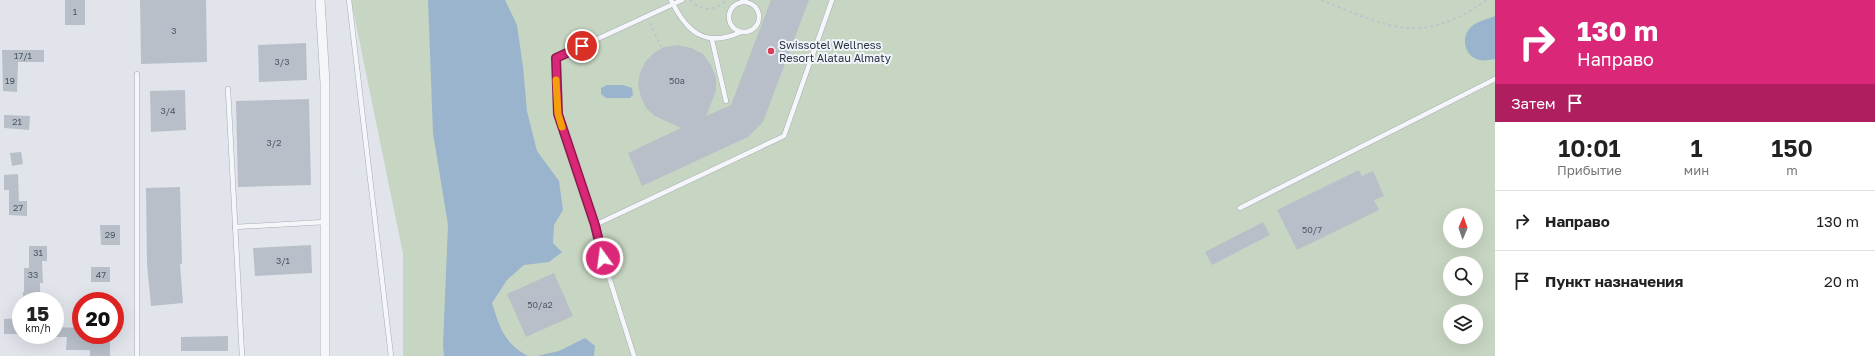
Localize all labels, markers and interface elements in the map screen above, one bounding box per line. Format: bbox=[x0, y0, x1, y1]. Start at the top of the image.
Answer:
house number: 1 bbox=[73, 6, 78, 17]
text: 130 m bbox=[1577, 14, 1658, 47]
icon: right bbox=[1511, 16, 1563, 68]
house number: 3 bbox=[171, 25, 177, 36]
pin bbox=[565, 29, 599, 63]
icon: arrive bbox=[571, 35, 593, 57]
place label: Swissotel Wellness Resort Alatau Almaty bbox=[779, 38, 891, 64]
marker: Swissotel Wellness Resort Alatau Almaty bbox=[766, 46, 776, 56]
text: Направо bbox=[1577, 48, 1654, 70]
house number: 17/1 bbox=[14, 50, 33, 61]
house number: 3/3 bbox=[275, 56, 289, 67]
house number: 19 bbox=[5, 75, 15, 86]
house number: 50а bbox=[669, 75, 685, 86]
icon: arrive bbox=[1564, 92, 1586, 114]
text: Затем bbox=[1511, 94, 1556, 112]
house number: 3/4 bbox=[160, 105, 176, 116]
house number: 21 bbox=[12, 116, 22, 127]
text: 10:01 bbox=[1558, 133, 1621, 162]
text: 1 bbox=[1690, 133, 1703, 162]
text: 150 bbox=[1771, 133, 1813, 162]
house number: 3/2 bbox=[267, 137, 281, 148]
text: Прибытие bbox=[1557, 162, 1622, 178]
text: мин bbox=[1684, 162, 1709, 178]
text: m bbox=[1786, 162, 1798, 178]
house number: 27 bbox=[13, 202, 23, 213]
north arrow bbox=[1443, 208, 1483, 248]
map controls bbox=[1443, 208, 1483, 344]
icon: right bbox=[1511, 210, 1533, 232]
text: Направо bbox=[1545, 212, 1610, 230]
text: 130 m bbox=[1817, 212, 1859, 230]
house number: 50/7 bbox=[1302, 224, 1322, 235]
house number: 29 bbox=[105, 229, 115, 240]
position arrow bbox=[582, 237, 624, 279]
house number: 31 bbox=[33, 247, 43, 258]
house number: 3/1 bbox=[276, 255, 291, 266]
button: search bbox=[1443, 256, 1483, 296]
house number: 33 bbox=[28, 269, 38, 280]
house number: 47 bbox=[96, 269, 106, 280]
icon: arrive bbox=[1511, 270, 1533, 292]
text: Пункт назначения bbox=[1545, 272, 1683, 290]
text: 20 m bbox=[1824, 272, 1859, 290]
speed limit sign: 20 bbox=[72, 292, 124, 344]
house number: 50/а2 bbox=[527, 299, 553, 310]
text: 15 bbox=[27, 301, 49, 325]
button: layers bbox=[1443, 304, 1483, 344]
text: km/h bbox=[25, 322, 51, 334]

